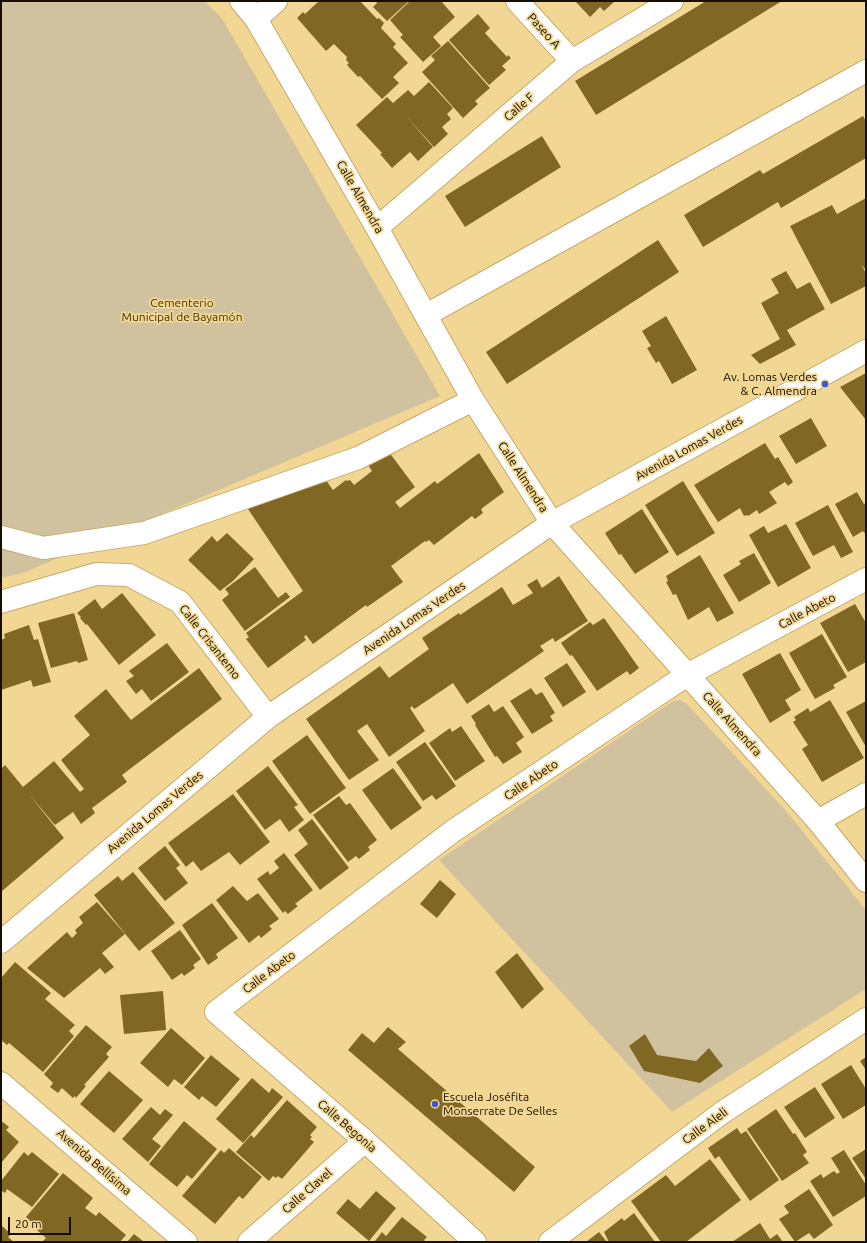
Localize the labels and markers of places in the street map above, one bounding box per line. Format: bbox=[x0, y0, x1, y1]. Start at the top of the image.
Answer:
place label: Av. Lomas Verdes & C. Almendra bbox=[723, 370, 817, 398]
marker: Av. Lomas Verdes & C. Almendra bbox=[820, 379, 830, 389]
place label: Escuela Joséfita Monserrate De Selles bbox=[443, 1090, 557, 1118]
marker: Escuela Joséfita Monserrate De Selles bbox=[430, 1099, 440, 1109]

